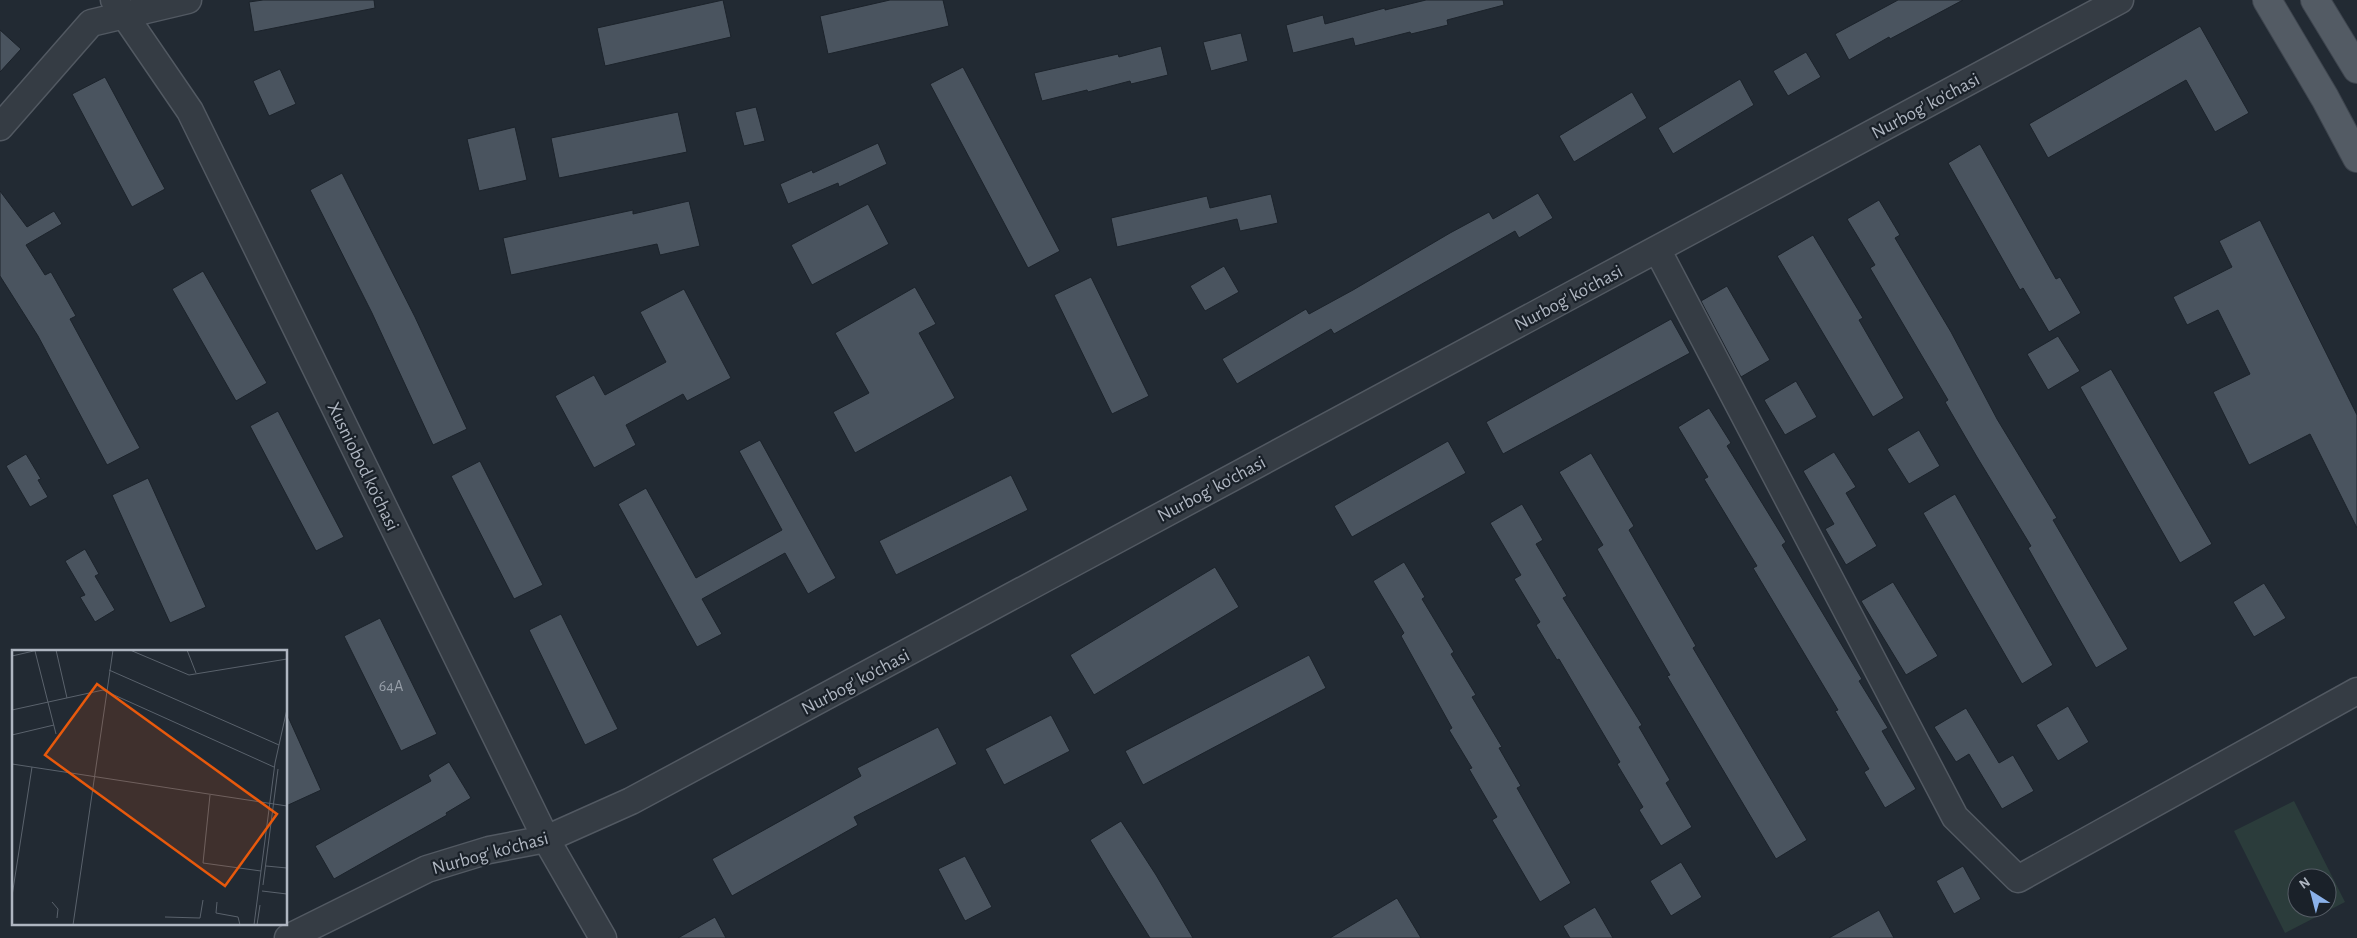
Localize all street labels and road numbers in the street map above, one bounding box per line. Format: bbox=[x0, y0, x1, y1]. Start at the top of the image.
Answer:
street label: Nurbog' ko'chasi bbox=[1868, 70, 1983, 143]
street label: Nurbog' ko'chasi bbox=[1511, 262, 1626, 335]
street label: Xusniobod ko'chasi bbox=[323, 399, 402, 534]
street label: Nurbog' ko'chasi bbox=[1154, 453, 1269, 526]
street label: Nurbog' ko'chasi bbox=[798, 646, 913, 719]
street label: Nurbog' ko'chasi bbox=[430, 829, 551, 878]

